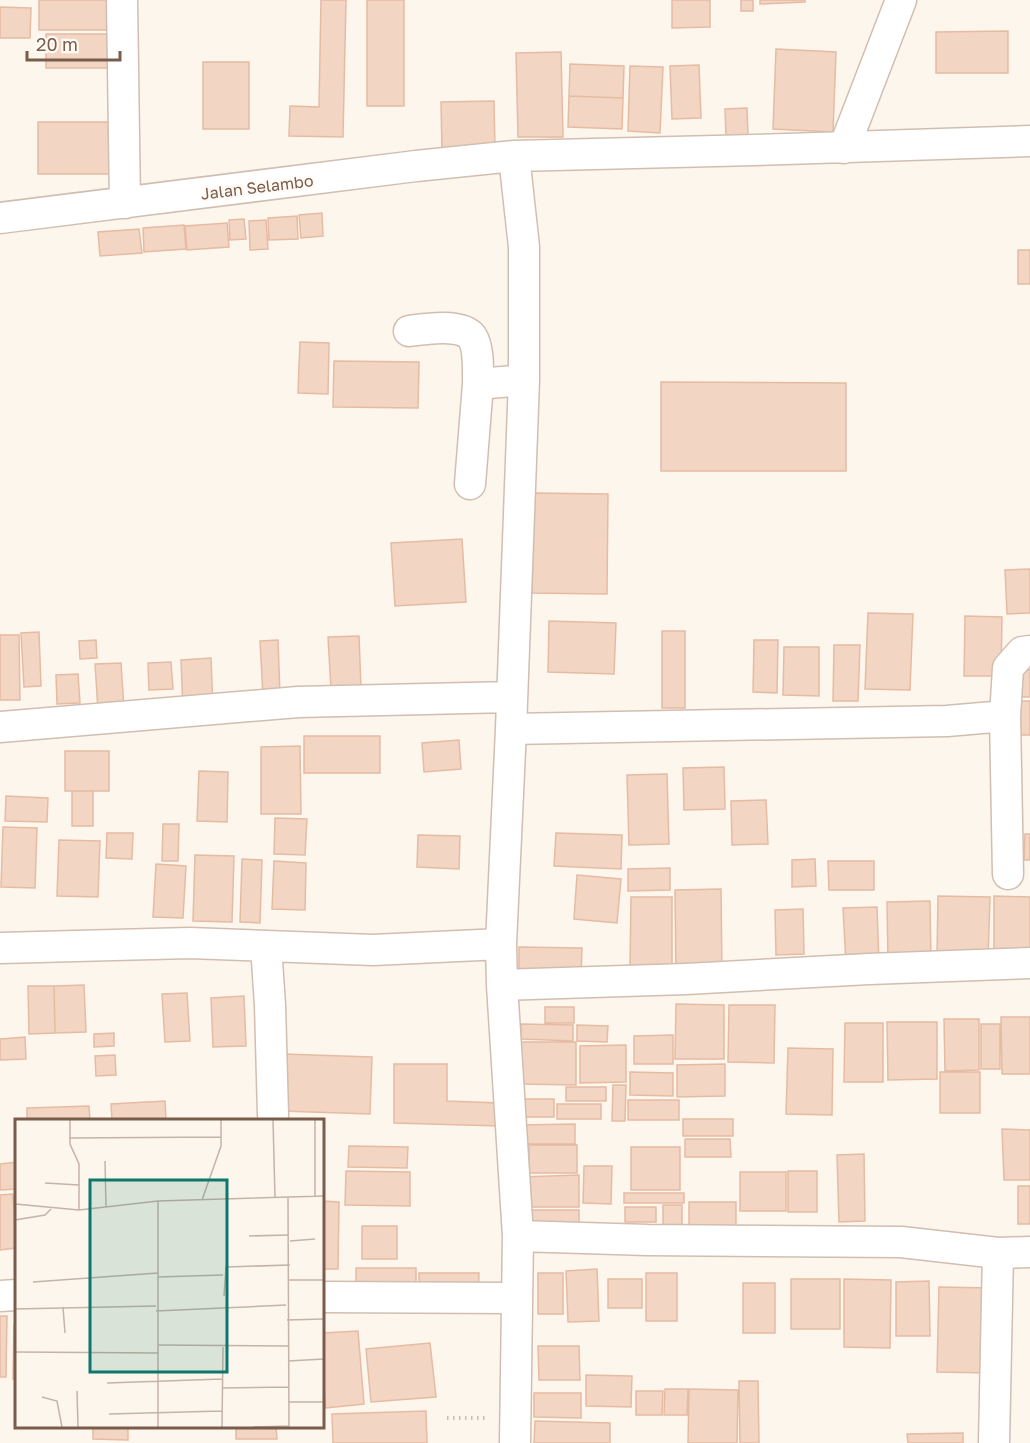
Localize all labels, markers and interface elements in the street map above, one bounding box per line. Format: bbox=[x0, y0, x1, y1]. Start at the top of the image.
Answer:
scale bar bbox=[27, 24, 120, 62]
text: 20 m bbox=[36, 33, 78, 55]
street label: Jalan Selambo bbox=[200, 170, 314, 204]
inset map bbox=[15, 1119, 324, 1428]

